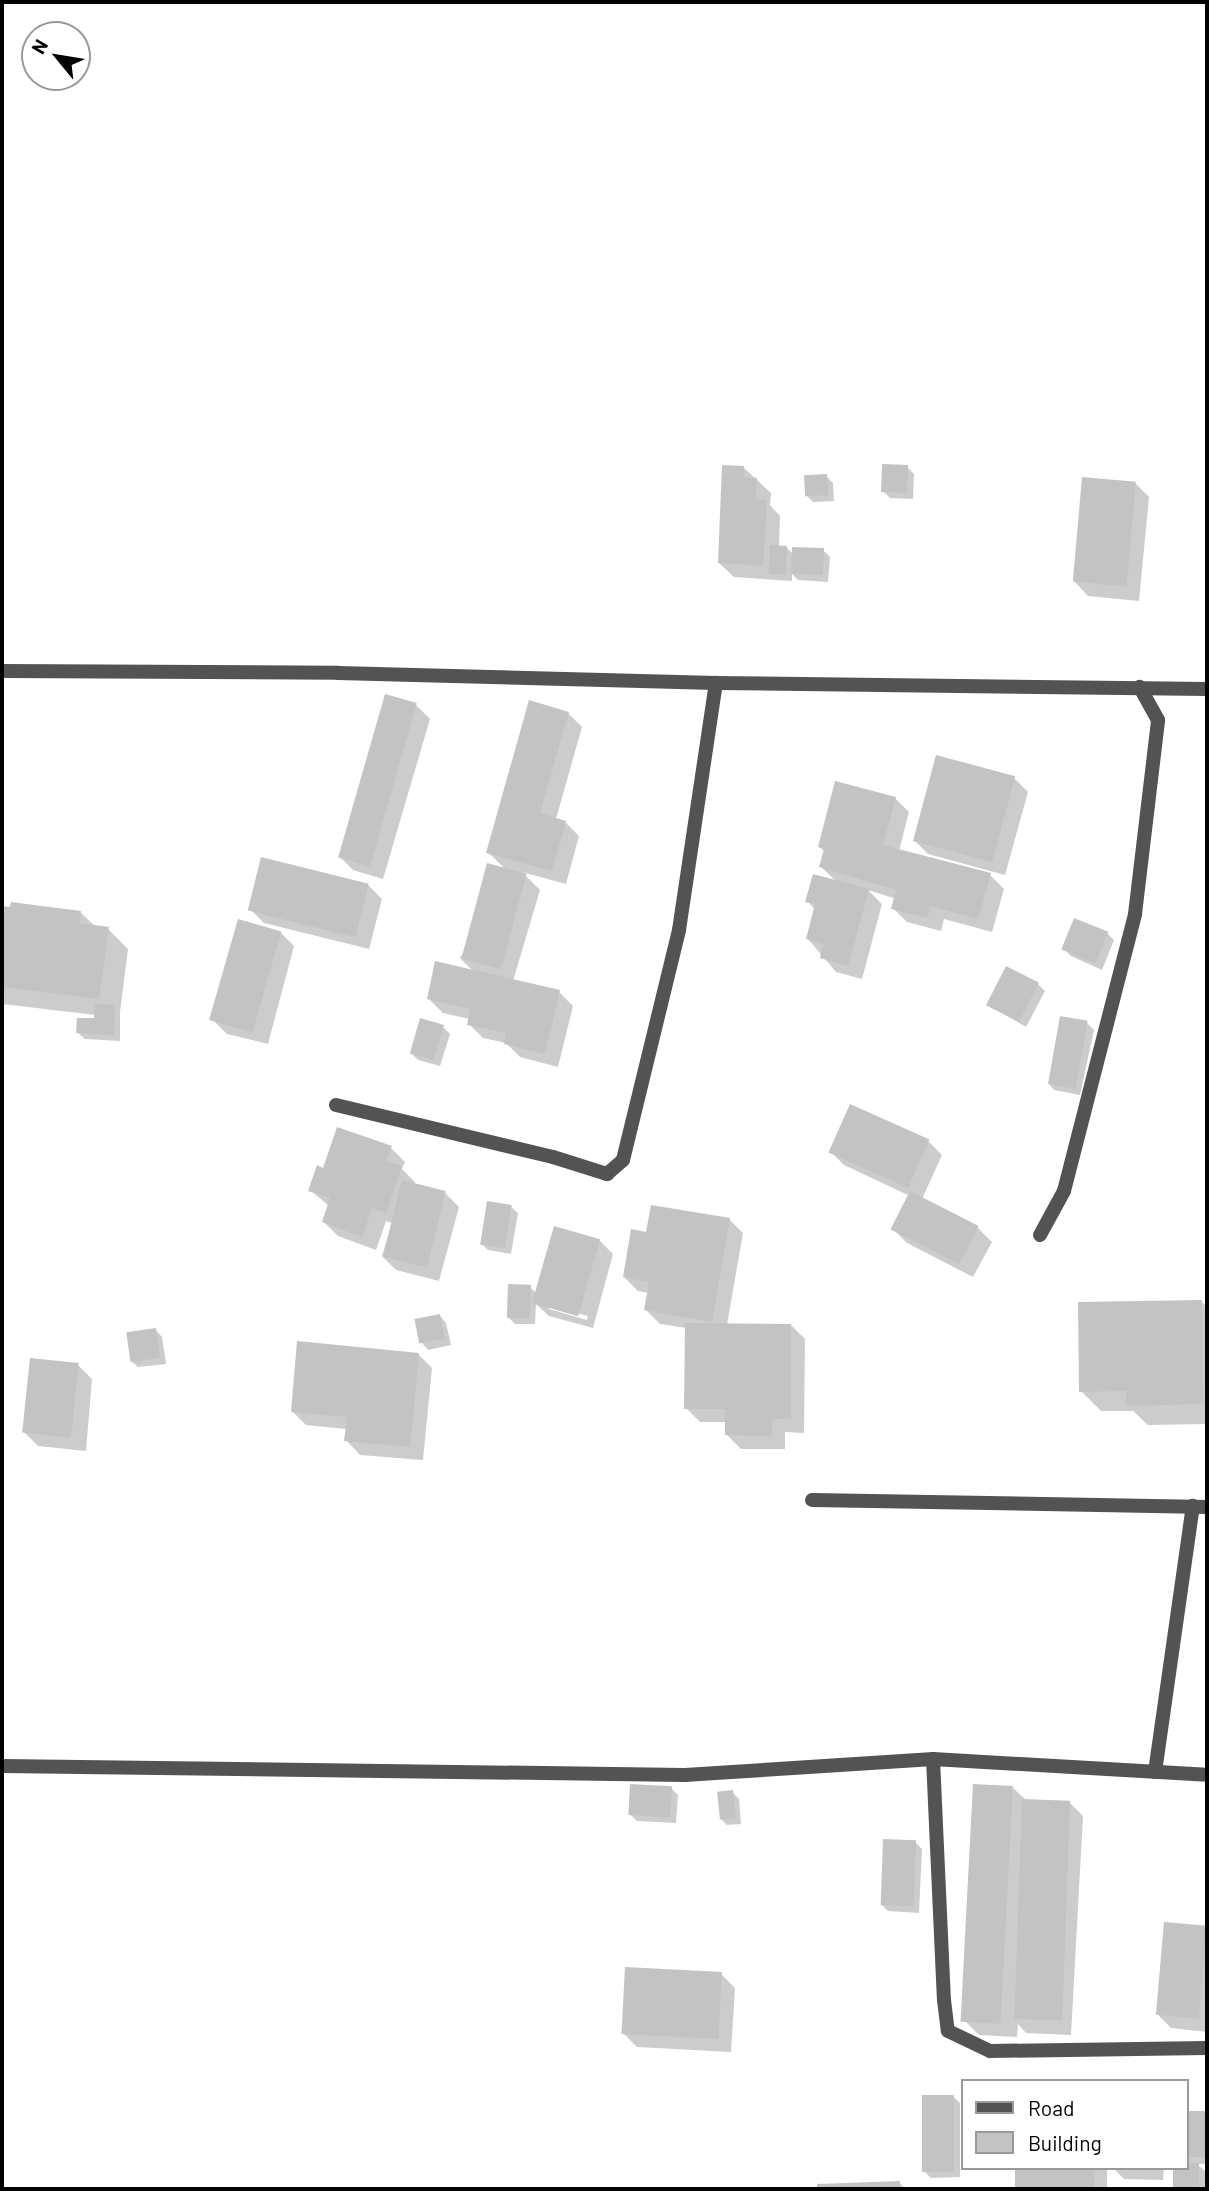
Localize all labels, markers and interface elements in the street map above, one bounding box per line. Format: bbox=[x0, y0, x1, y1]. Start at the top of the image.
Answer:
north arrow bbox=[21, 21, 91, 91]
text: N bbox=[26, 35, 52, 57]
legend bbox=[960, 2079, 1188, 2170]
text: Road bbox=[1028, 2095, 1074, 2120]
text: Building bbox=[1028, 2130, 1102, 2155]

